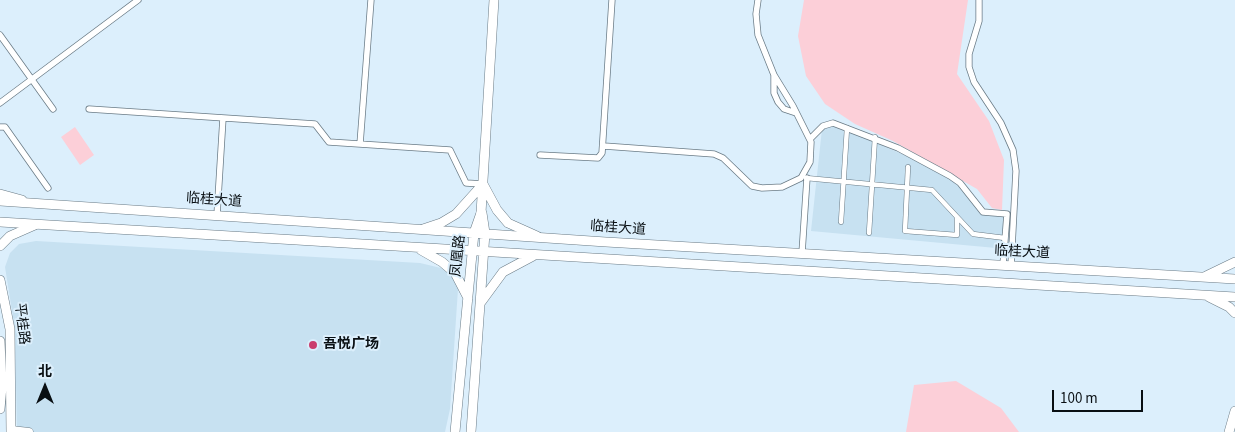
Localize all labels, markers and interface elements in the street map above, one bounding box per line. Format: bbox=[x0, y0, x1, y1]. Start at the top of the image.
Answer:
street label: 临桂大道 bbox=[185, 191, 243, 211]
street label: 临桂大道 bbox=[589, 219, 647, 239]
street label: 凤凰路 bbox=[448, 234, 470, 278]
street label: 临桂大道 bbox=[994, 243, 1050, 263]
street label: 平桂路 bbox=[10, 302, 32, 346]
place label: 吾悦广场 bbox=[323, 337, 379, 353]
marker: 吾悦广场 bbox=[307, 339, 319, 351]
north arrow bbox=[20, 362, 70, 412]
text: 北 bbox=[38, 362, 52, 382]
scale bar bbox=[1055, 380, 1146, 412]
text: 100 m bbox=[1060, 388, 1098, 409]

